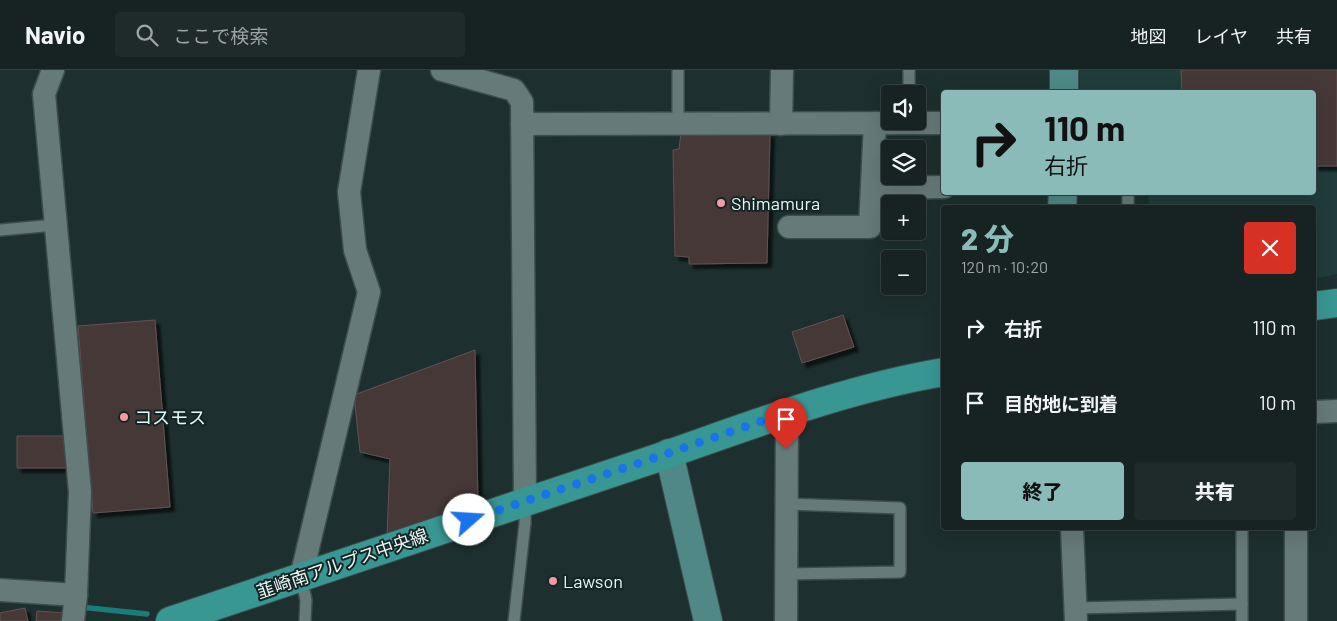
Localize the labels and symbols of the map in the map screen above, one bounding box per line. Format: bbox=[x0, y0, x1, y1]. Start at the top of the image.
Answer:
place label: Shimamura bbox=[731, 192, 820, 214]
marker: Shimamura bbox=[715, 197, 727, 209]
pin bbox=[765, 398, 807, 449]
place label: コスモス bbox=[134, 406, 206, 428]
marker: コスモス bbox=[118, 411, 130, 423]
position arrow bbox=[442, 493, 494, 545]
street label: 韮崎南アルプス中央線 bbox=[253, 523, 431, 603]
place label: Lawson bbox=[563, 570, 623, 592]
marker: Lawson bbox=[547, 575, 559, 587]

